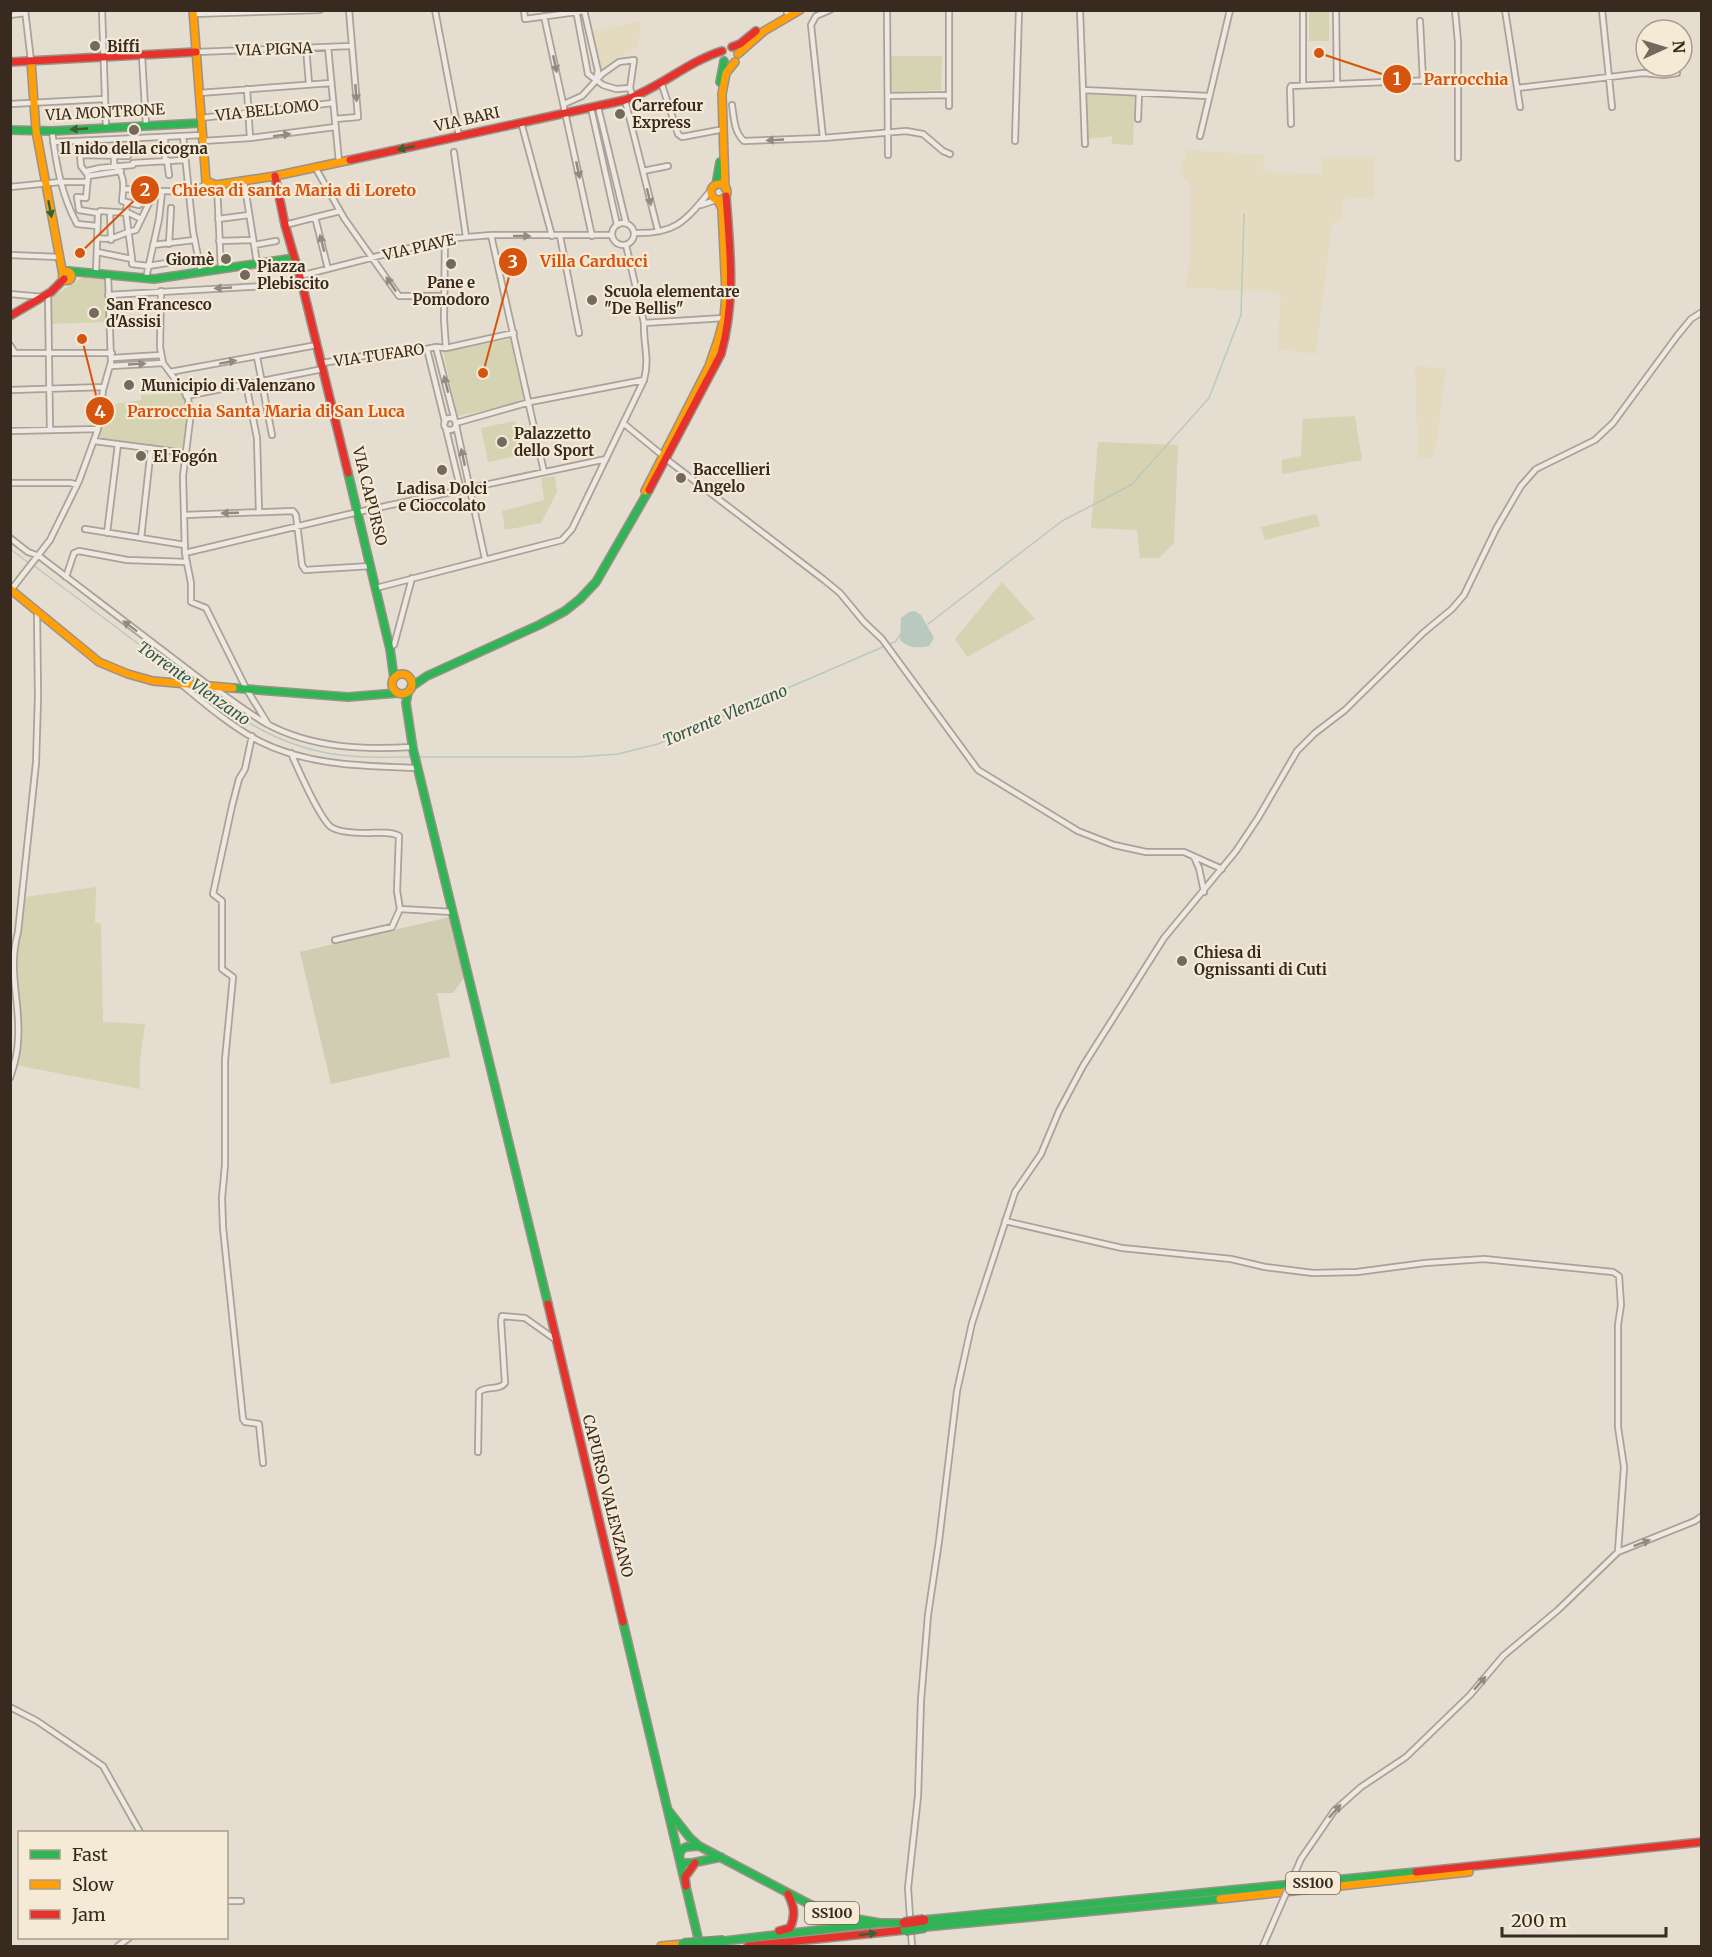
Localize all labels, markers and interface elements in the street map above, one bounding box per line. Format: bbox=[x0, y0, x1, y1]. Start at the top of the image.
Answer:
north arrow bbox=[1634, 18, 1694, 78]
place label: Biffi bbox=[107, 37, 140, 56]
street label: VIA PIGNA bbox=[234, 38, 313, 60]
marker: Biffi bbox=[88, 39, 102, 53]
text: N bbox=[1669, 40, 1689, 54]
one-way arrow bbox=[551, 55, 560, 74]
callout: Parrocchia bbox=[1382, 62, 1521, 96]
text: 1 bbox=[1393, 67, 1401, 90]
text: Parrocchia bbox=[1424, 69, 1509, 89]
one-way arrow bbox=[351, 84, 361, 103]
street label: VIA BELLOMO bbox=[213, 95, 320, 125]
place label: Carrefour Express bbox=[632, 96, 703, 132]
street label: VIA MONTRONE bbox=[44, 99, 166, 125]
street label: VIA BARI bbox=[431, 102, 502, 136]
marker: Carrefour Express bbox=[613, 107, 627, 121]
marker: Il nido della cicogna bbox=[127, 123, 141, 137]
one-way arrow bbox=[70, 125, 89, 134]
one-way arrow bbox=[272, 130, 291, 139]
one-way arrow bbox=[766, 135, 785, 144]
place label: Il nido della cicogna bbox=[60, 139, 209, 158]
one-way arrow bbox=[396, 144, 415, 153]
one-way arrow bbox=[574, 160, 583, 179]
callout: Chiesa di santa Maria di Loreto bbox=[130, 173, 429, 207]
text: 2 bbox=[140, 178, 150, 201]
text: Chiesa di santa Maria di Loreto bbox=[172, 180, 417, 200]
one-way arrow bbox=[645, 188, 655, 207]
one-way arrow bbox=[46, 200, 55, 219]
street label: VIA PIAVE bbox=[380, 229, 458, 265]
one-way arrow bbox=[512, 231, 531, 241]
one-way arrow bbox=[316, 234, 326, 253]
callout: Villa Carducci bbox=[498, 245, 660, 279]
place label: Giomè bbox=[166, 250, 214, 269]
text: 3 bbox=[508, 250, 518, 273]
text: Villa Carducci bbox=[539, 251, 648, 271]
marker: Giomè bbox=[219, 252, 233, 266]
place label: Piazza Plebiscito bbox=[257, 257, 329, 293]
marker: Pane e Pomodoro bbox=[444, 257, 458, 271]
marker: Piazza Plebiscito bbox=[238, 268, 252, 282]
place label: Pane e Pomodoro bbox=[413, 273, 489, 309]
one-way arrow bbox=[385, 277, 397, 293]
place label: Scuola elementare "De Bellis" bbox=[604, 282, 740, 318]
one-way arrow bbox=[213, 284, 232, 293]
marker: Scuola elementare "De Bellis" bbox=[585, 293, 599, 307]
place label: San Francesco d'Assisi bbox=[106, 295, 212, 331]
marker: San Francesco d'Assisi bbox=[87, 306, 101, 320]
street label: VIA TUFARO bbox=[331, 339, 426, 371]
one-way arrow bbox=[219, 357, 238, 366]
one-way arrow bbox=[128, 360, 147, 369]
one-way arrow bbox=[440, 375, 450, 393]
place label: Municipio di Valenzano bbox=[141, 376, 315, 395]
marker: Municipio di Valenzano bbox=[122, 378, 136, 392]
callout: Parrocchia Santa Maria di San Luca bbox=[85, 394, 417, 428]
text: 4 bbox=[94, 400, 106, 423]
text: Parrocchia Santa Maria di San Luca bbox=[127, 401, 405, 421]
place label: Palazzetto dello Sport bbox=[514, 424, 594, 460]
marker: Palazzetto dello Sport bbox=[495, 435, 509, 449]
street label: VIA CAPURSO bbox=[348, 444, 391, 548]
place label: El Fogón bbox=[153, 447, 217, 466]
one-way arrow bbox=[458, 447, 467, 466]
marker: El Fogón bbox=[134, 449, 148, 463]
place label: Baccellieri Angelo bbox=[692, 460, 770, 496]
marker: Ladisa Dolci e Cioccolato bbox=[435, 463, 449, 477]
marker: Baccellieri Angelo bbox=[674, 471, 688, 485]
place label: Ladisa Dolci e Cioccolato bbox=[397, 479, 487, 515]
one-way arrow bbox=[220, 508, 239, 518]
one-way arrow bbox=[122, 620, 138, 633]
water label: Torrente Vlenzano bbox=[134, 637, 254, 729]
water label: Torrente Vlenzano bbox=[660, 680, 790, 750]
place label: Chiesa di Ognissanti di Cuti bbox=[1194, 943, 1327, 979]
marker: Chiesa di Ognissanti di Cuti bbox=[1175, 954, 1189, 968]
street label: CAPURSO VALENZANO bbox=[579, 1413, 637, 1579]
one-way arrow bbox=[1634, 1538, 1652, 1548]
one-way arrow bbox=[1473, 1676, 1486, 1691]
one-way arrow bbox=[1328, 1804, 1341, 1819]
legend bbox=[18, 1831, 228, 1939]
text: Fast bbox=[72, 1843, 108, 1866]
road number: SS100 bbox=[1286, 1872, 1340, 1894]
text: Slow bbox=[72, 1873, 115, 1896]
scale bar bbox=[1502, 1900, 1666, 1938]
road number: SS100 bbox=[805, 1902, 859, 1924]
text: Jam bbox=[71, 1903, 106, 1926]
text: 200 m bbox=[1511, 1909, 1567, 1932]
one-way arrow bbox=[859, 1929, 878, 1939]

